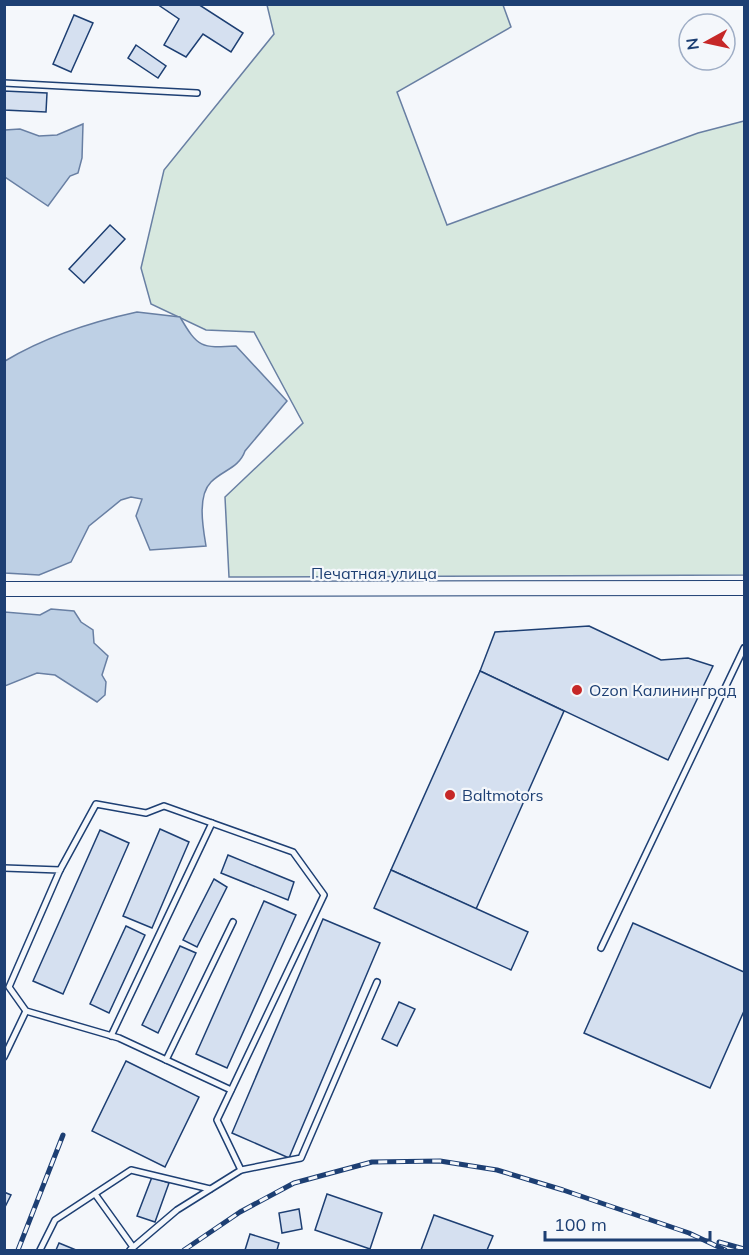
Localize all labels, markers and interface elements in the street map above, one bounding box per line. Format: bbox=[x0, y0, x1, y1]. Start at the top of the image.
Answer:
north arrow bbox=[677, 12, 737, 72]
text: N bbox=[681, 37, 703, 51]
street label: Печатная улица bbox=[311, 563, 437, 583]
place label: Ozon Калининград bbox=[589, 680, 737, 700]
marker: Ozon Калининград bbox=[570, 683, 584, 697]
place label: Baltmotors bbox=[462, 785, 543, 805]
marker: Baltmotors bbox=[443, 788, 457, 802]
scale bar bbox=[545, 1204, 710, 1242]
text: 100 m bbox=[554, 1213, 607, 1236]

